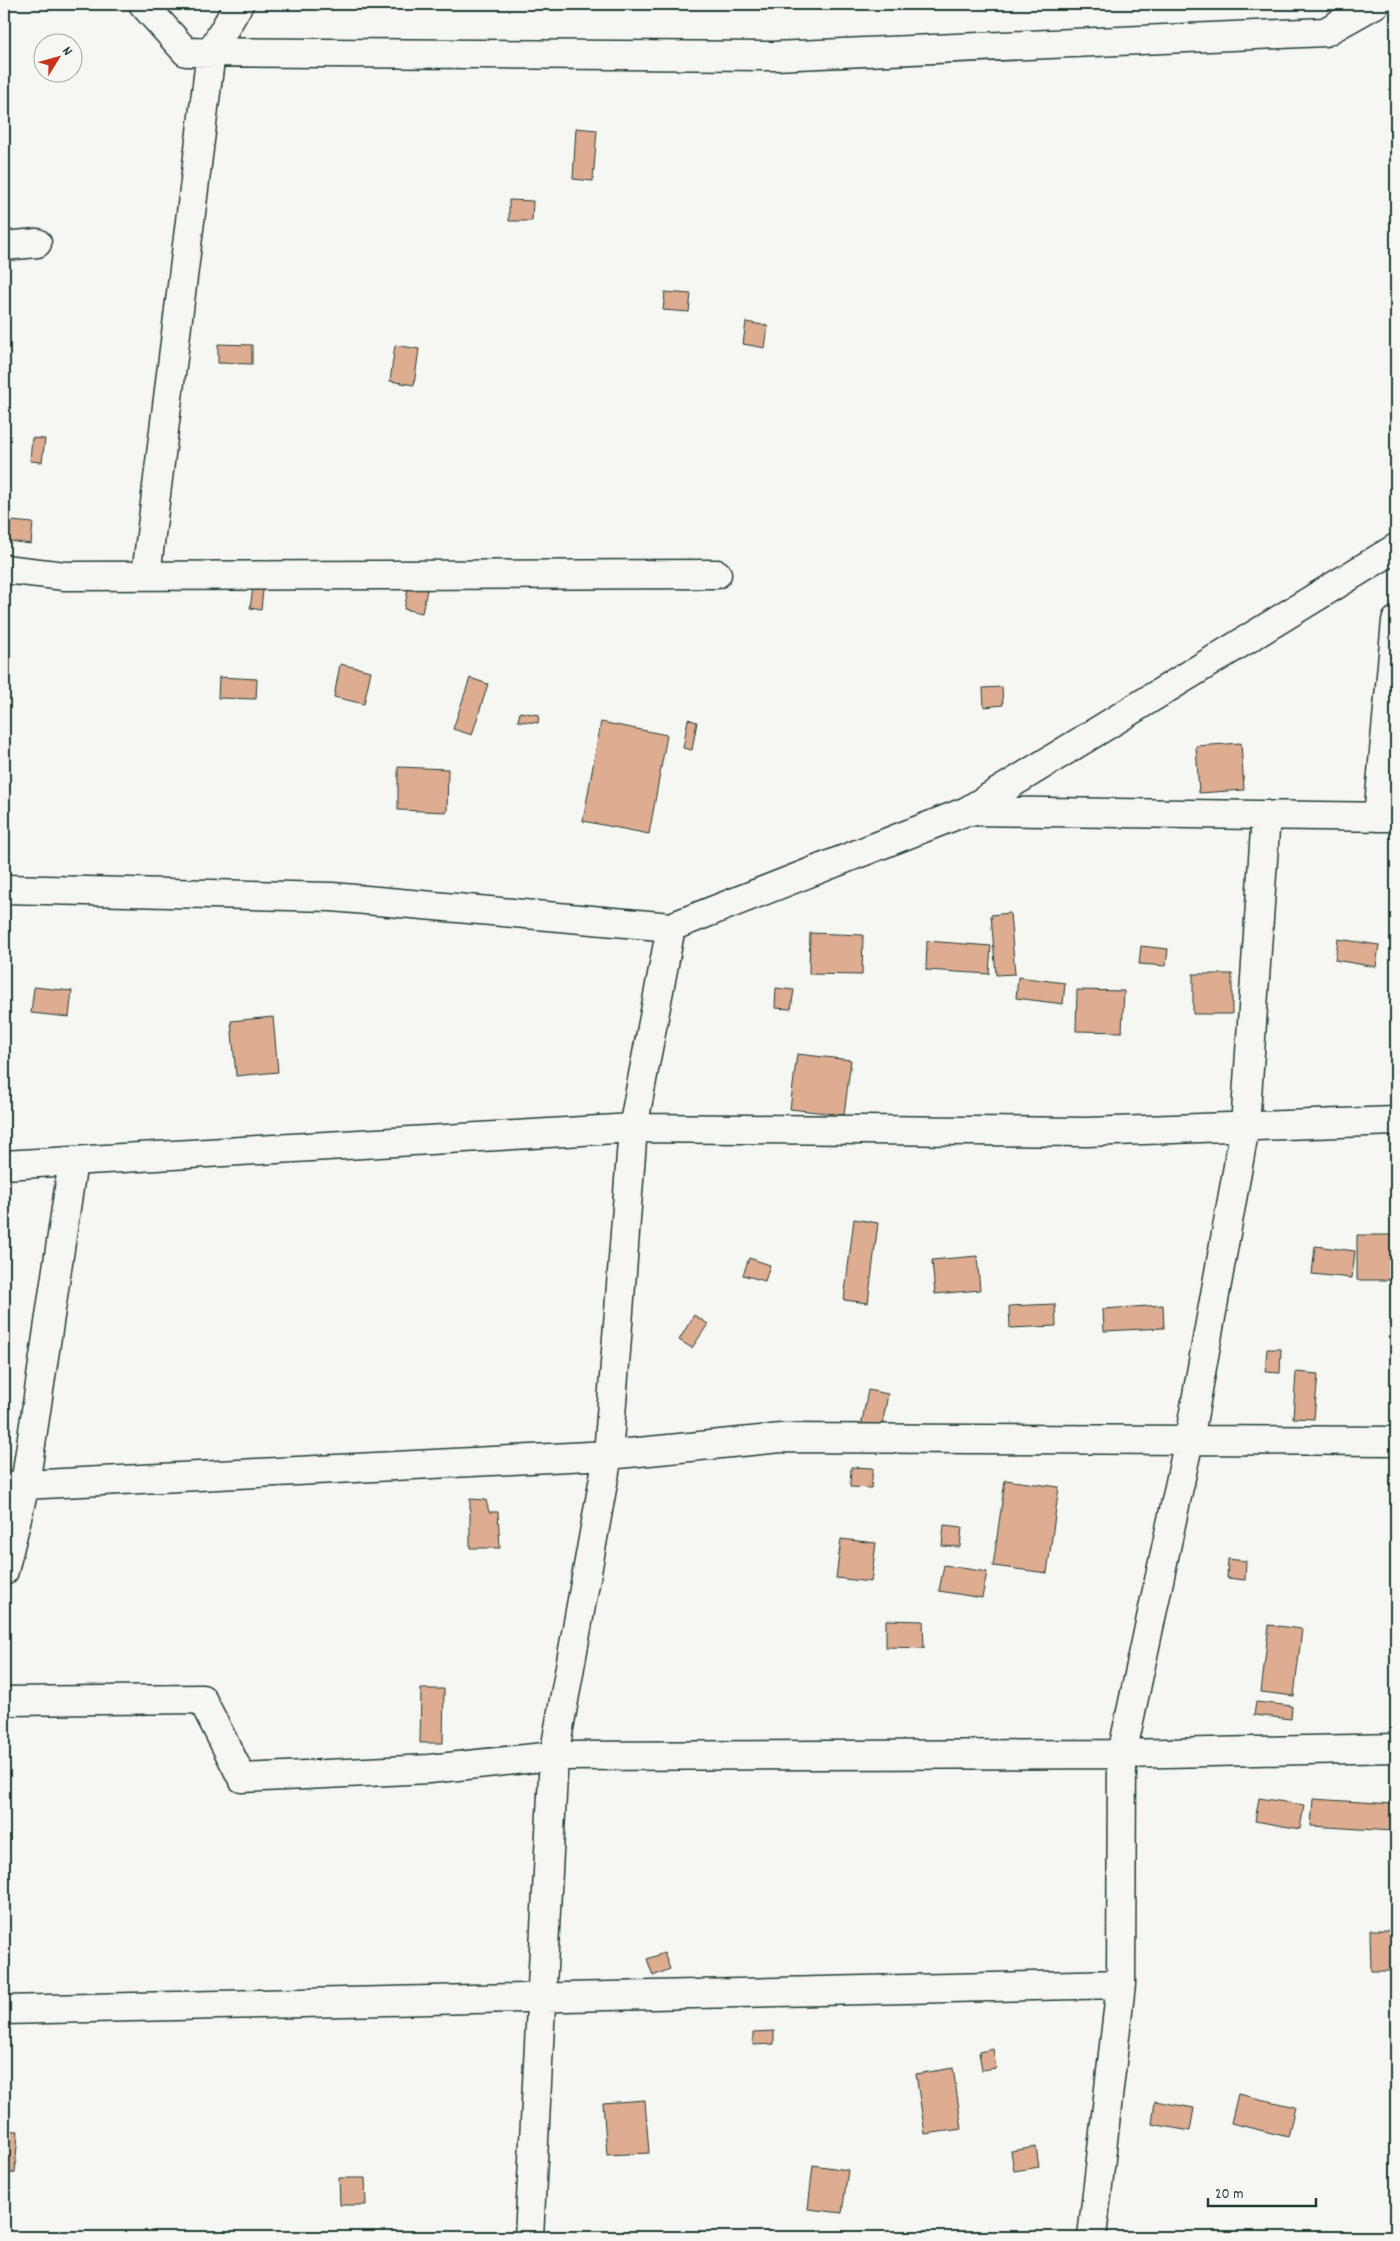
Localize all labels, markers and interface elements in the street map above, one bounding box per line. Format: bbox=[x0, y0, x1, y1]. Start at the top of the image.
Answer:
north arrow bbox=[32, 32, 82, 82]
text: N bbox=[57, 43, 77, 60]
scale bar bbox=[1208, 2176, 1315, 2208]
text: 20 m bbox=[1215, 2184, 1243, 2206]

